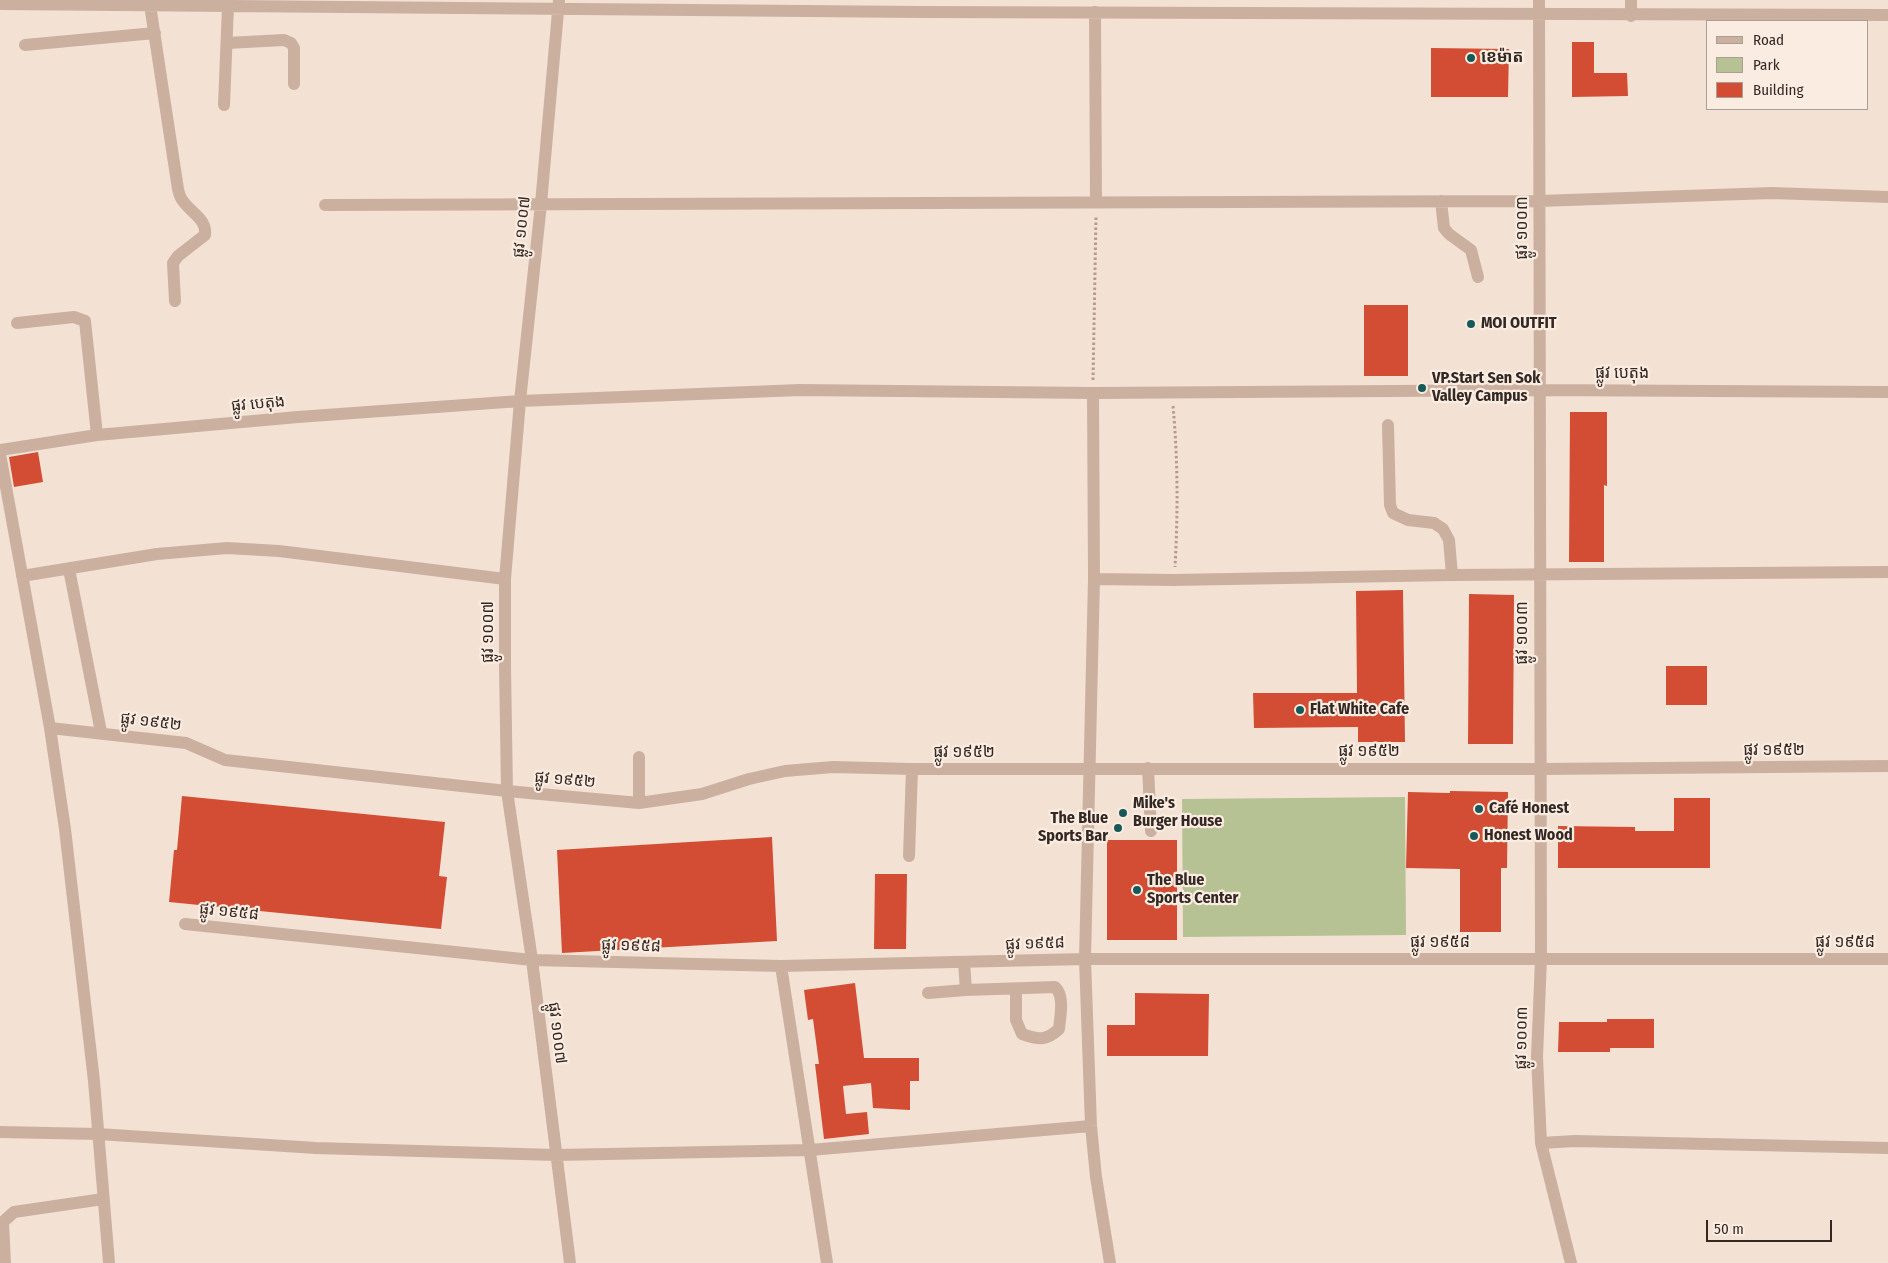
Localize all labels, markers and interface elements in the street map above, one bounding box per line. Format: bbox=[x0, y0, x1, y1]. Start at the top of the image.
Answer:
legend bbox=[1706, 20, 1868, 110]
text: Road bbox=[1753, 31, 1784, 49]
place label: ខេម៉ាត bbox=[1481, 48, 1523, 68]
marker: ខេម៉ាត bbox=[1465, 52, 1477, 64]
text: Park bbox=[1753, 56, 1780, 74]
text: Building bbox=[1753, 81, 1804, 99]
street label: ផ្លូវ ១០០៧ bbox=[509, 195, 535, 259]
street label: ផ្លូវ ១០០៣ bbox=[1513, 196, 1533, 260]
place label: MOI OUTFIT bbox=[1481, 314, 1557, 334]
marker: MOI OUTFIT bbox=[1465, 318, 1477, 330]
street label: ផ្លូវ បេតុង bbox=[1595, 364, 1649, 384]
place label: VP.Start Sen Sok Valley Campus bbox=[1432, 369, 1541, 407]
marker: VP.Start Sen Sok Valley Campus bbox=[1416, 382, 1428, 394]
street label: ផ្លូវ បេតុង bbox=[230, 392, 286, 416]
street label: ផ្លូវ ១០០៧ bbox=[479, 601, 499, 663]
street label: ផ្លូវ ១០០៣ bbox=[1513, 601, 1533, 665]
place label: Flat White Cafe bbox=[1310, 700, 1409, 720]
marker: Flat White Cafe bbox=[1294, 704, 1306, 716]
street label: ផ្លូវ ១៩៥២ bbox=[119, 709, 183, 735]
street label: ផ្លូវ ១៩៥២ bbox=[1743, 741, 1805, 761]
street label: ផ្លូវ ១៩៥២ bbox=[1338, 742, 1400, 762]
street label: ផ្លូវ ១៩៥២ bbox=[933, 743, 995, 763]
street label: ផ្លូវ ១៩៥២ bbox=[533, 768, 597, 792]
place label: Mike's Burger House bbox=[1133, 794, 1222, 832]
place label: Café Honest bbox=[1489, 799, 1569, 819]
marker: Café Honest bbox=[1473, 803, 1485, 815]
marker: Mike's Burger House bbox=[1117, 807, 1129, 819]
place label: The Blue Sports Bar bbox=[1038, 809, 1108, 847]
marker: The Blue Sports Bar bbox=[1112, 822, 1124, 834]
place label: Honest Wood bbox=[1484, 826, 1573, 846]
marker: Honest Wood bbox=[1468, 830, 1480, 842]
place label: The Blue Sports Center bbox=[1147, 871, 1238, 909]
marker: The Blue Sports Center bbox=[1131, 884, 1143, 896]
street label: ផ្លូវ ១៩៥៨ bbox=[198, 899, 260, 925]
street label: ផ្លូវ ១៩៥៨ bbox=[1005, 933, 1065, 955]
street label: ផ្លូវ ១៩៥៨ bbox=[1410, 933, 1470, 953]
street label: ផ្លូវ ១៩៥៨ bbox=[1815, 933, 1875, 953]
street label: ផ្លូវ ១៩៥៨ bbox=[601, 935, 661, 957]
street label: ផ្លូវ ១០០៧ bbox=[544, 1001, 570, 1065]
street label: ផ្លូវ ១០០៣ bbox=[1512, 1006, 1532, 1070]
scale bar bbox=[1708, 1210, 1834, 1242]
text: 50 m bbox=[1714, 1220, 1744, 1238]

